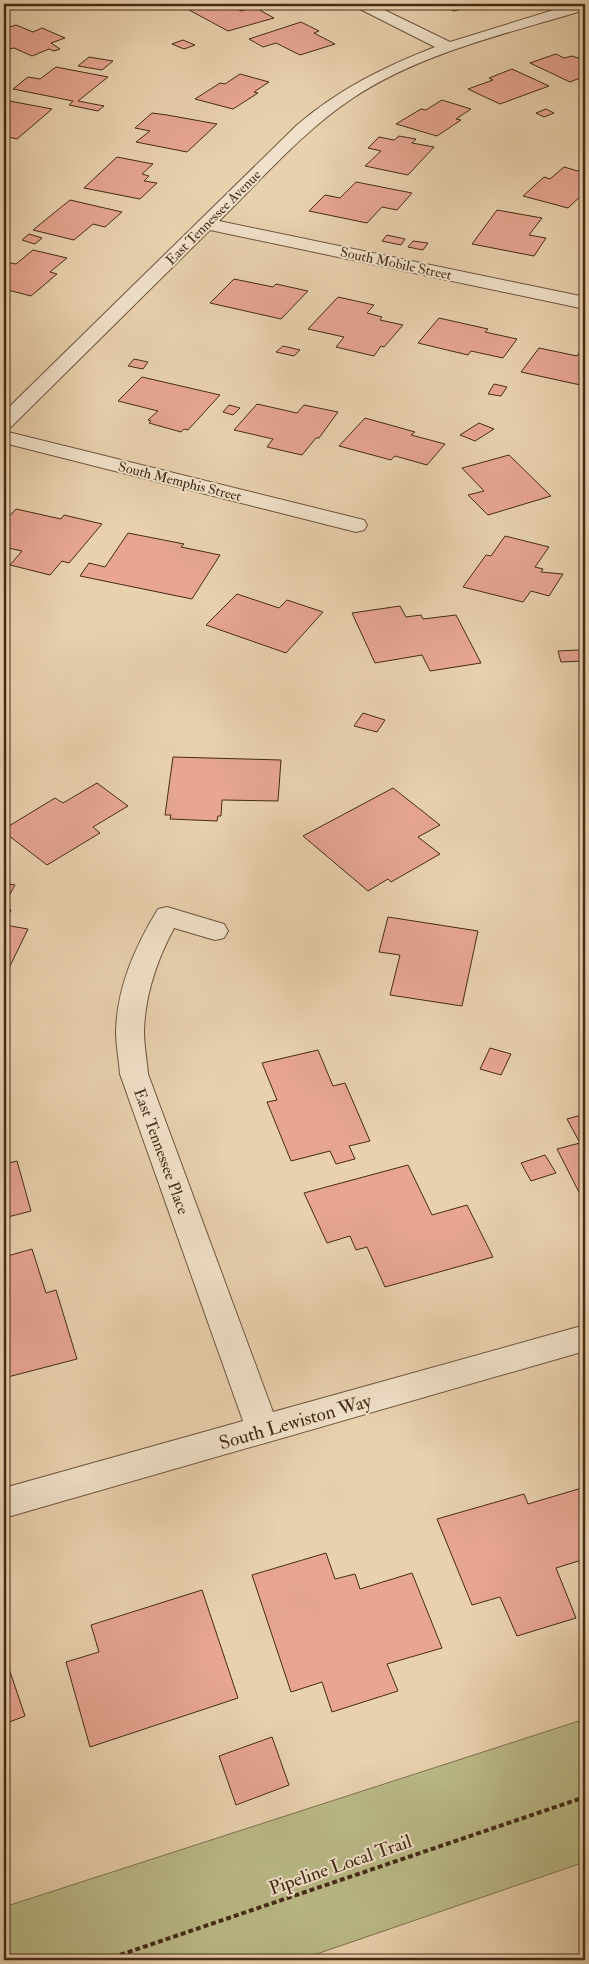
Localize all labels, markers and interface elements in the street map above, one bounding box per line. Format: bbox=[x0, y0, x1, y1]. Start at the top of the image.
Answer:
street label: East Tennessee Avenue bbox=[162, 166, 265, 269]
street label: South Mobile Street bbox=[339, 243, 453, 284]
street label: South Memphis Street bbox=[116, 458, 244, 506]
street label: East Tennessee Place bbox=[129, 1086, 193, 1217]
street label: South Lewiston Way bbox=[216, 1389, 375, 1455]
street label: Pipeline Local Trail bbox=[266, 1829, 415, 1902]

